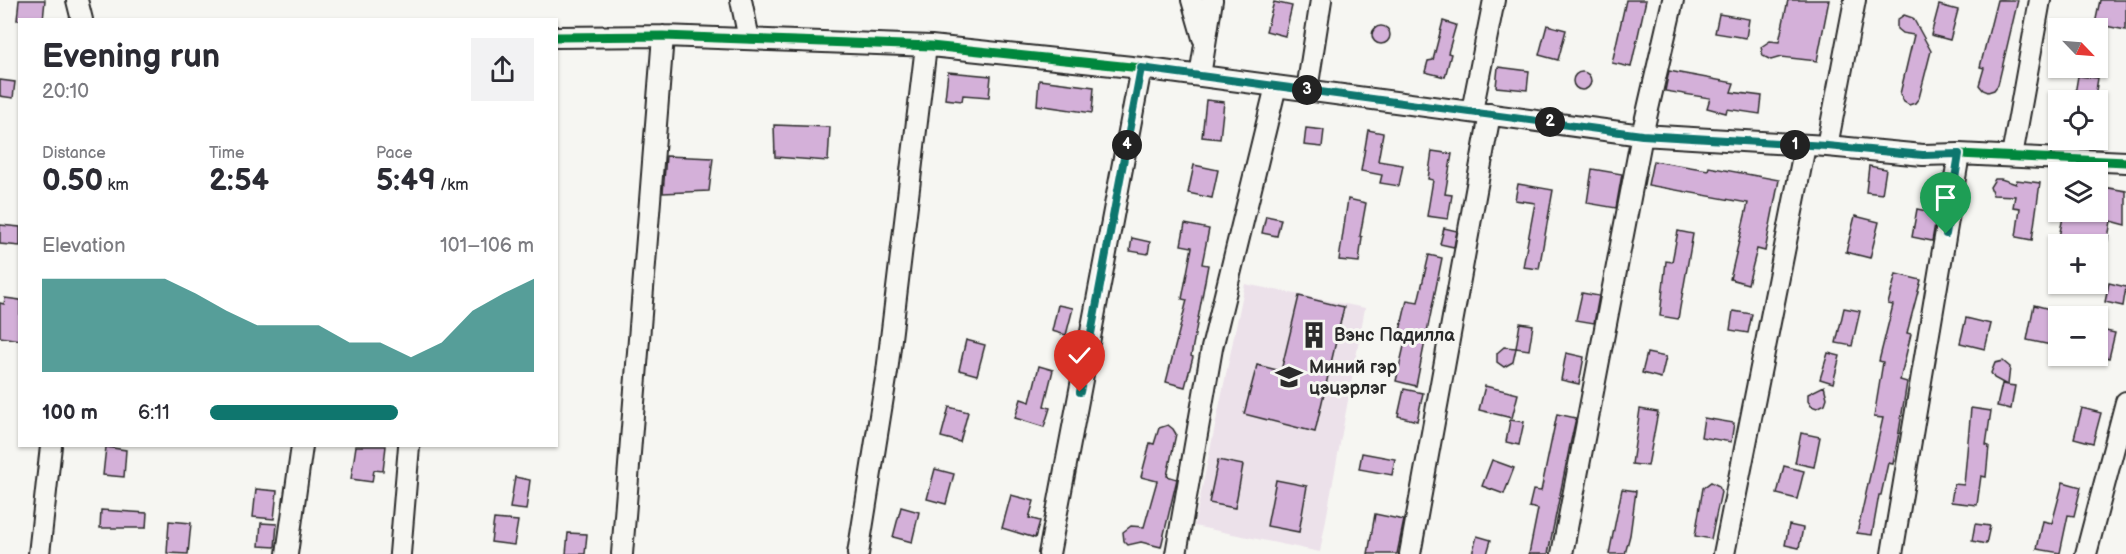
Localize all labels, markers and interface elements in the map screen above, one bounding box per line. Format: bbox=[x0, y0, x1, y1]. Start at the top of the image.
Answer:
north arrow bbox=[2048, 18, 2108, 78]
map controls bbox=[2048, 18, 2108, 366]
text: Evening run bbox=[42, 37, 220, 77]
button: share bbox=[471, 38, 534, 101]
pin: 3 bbox=[1292, 75, 1322, 105]
text: 20:10 bbox=[42, 80, 89, 104]
text: 3 bbox=[1302, 80, 1312, 99]
button: locate bbox=[2048, 90, 2108, 150]
pin: 2 bbox=[1535, 107, 1565, 137]
text: 2 bbox=[1545, 112, 1555, 131]
pin: 4 bbox=[1112, 130, 1142, 160]
pin: 1 bbox=[1780, 130, 1810, 160]
text: 4 bbox=[1122, 135, 1132, 154]
text: 1 bbox=[1792, 135, 1798, 154]
text: Distance bbox=[42, 144, 106, 163]
text: Time bbox=[209, 144, 244, 163]
text: Pace bbox=[376, 144, 412, 163]
button: layers bbox=[2048, 162, 2108, 222]
text: 0.50 bbox=[42, 163, 103, 199]
text: 2:54 bbox=[209, 163, 269, 199]
text: 5:49 bbox=[376, 163, 436, 199]
pin bbox=[1920, 172, 1971, 234]
text: km bbox=[103, 176, 129, 195]
text: /km bbox=[436, 176, 468, 195]
icon: arrive bbox=[1929, 181, 1962, 214]
text: Elevation bbox=[42, 234, 125, 258]
text: 101–106 m bbox=[440, 234, 534, 258]
button: + bbox=[2048, 234, 2108, 294]
button: − bbox=[2048, 306, 2108, 366]
building icon: Вэнс Падилла bbox=[1299, 320, 1329, 350]
place label: Вэнс Падилла bbox=[1334, 325, 1455, 346]
pin bbox=[1054, 330, 1105, 392]
icon: check bbox=[1063, 339, 1096, 372]
place label: Миний гэр цэцэрлэг bbox=[1309, 357, 1398, 399]
school or university icon: Миний гэр цэцэрлэг bbox=[1274, 362, 1304, 392]
text: 100 m bbox=[42, 401, 98, 425]
text: 6:11 bbox=[138, 401, 170, 425]

